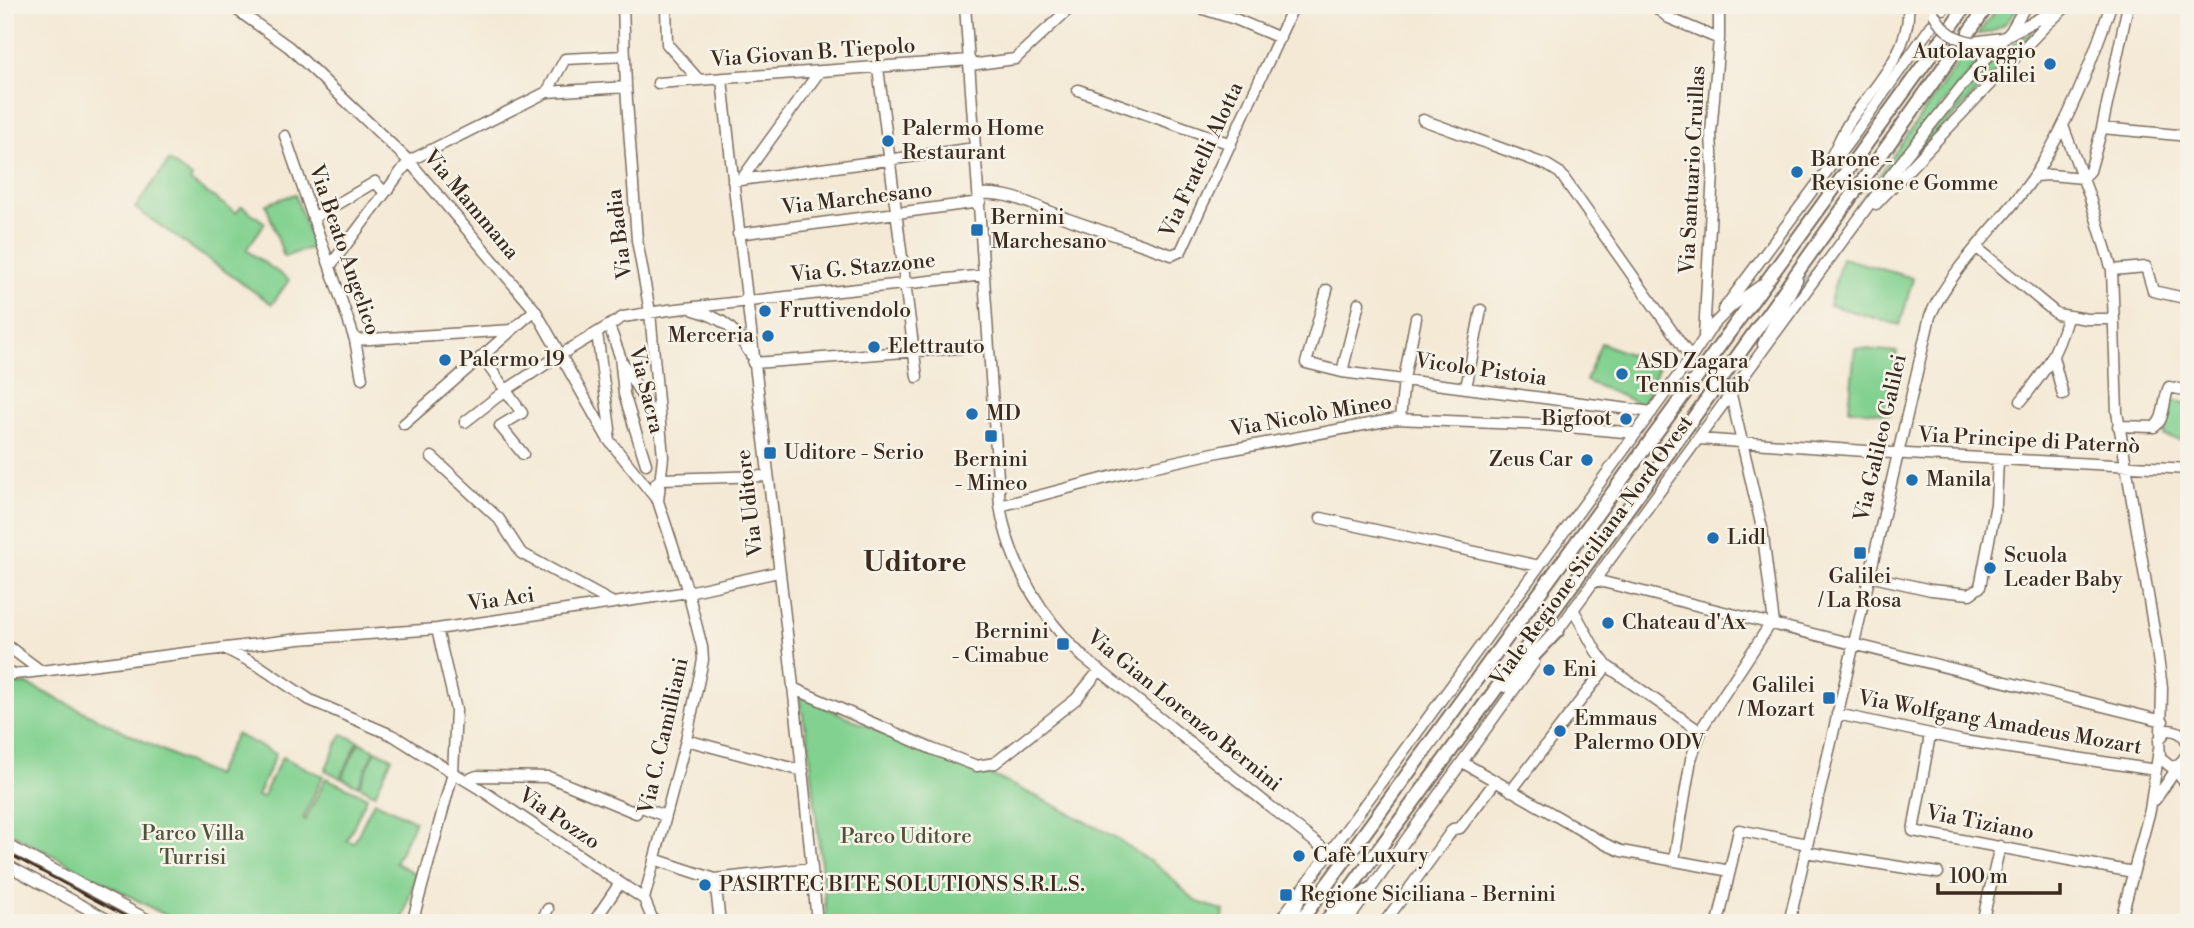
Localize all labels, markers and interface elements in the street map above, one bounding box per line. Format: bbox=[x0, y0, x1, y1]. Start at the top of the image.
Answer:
street label: Via Giovan B. Tiepolo bbox=[709, 33, 916, 73]
place label: Autolavaggio Galilei bbox=[1912, 39, 2036, 89]
marker: Autolavaggio Galilei bbox=[2042, 56, 2058, 72]
street label: Via Santuario Cruillas bbox=[1675, 65, 1711, 276]
street label: Via Fratelli Alotta bbox=[1154, 78, 1250, 243]
place label: Palermo Home Restaurant bbox=[902, 116, 1044, 166]
marker: Palermo Home Restaurant bbox=[880, 133, 896, 149]
street label: Via Mammana bbox=[417, 144, 525, 266]
place label: Barone - Revisione e Gomme bbox=[1810, 147, 1998, 197]
street label: Via Beato Angelico bbox=[302, 160, 385, 339]
marker: Barone - Revisione e Gomme bbox=[1789, 164, 1805, 180]
street label: Via Marchesano bbox=[779, 177, 934, 221]
street label: Via Badia bbox=[602, 187, 639, 282]
place label: Bernini Marchesano bbox=[990, 205, 1107, 255]
marker: Bernini Marchesano bbox=[969, 222, 985, 238]
street label: Via G. Stazzone bbox=[788, 247, 937, 289]
place label: Fruttivendolo bbox=[779, 298, 911, 324]
marker: Fruttivendolo bbox=[757, 303, 773, 319]
place label: Merceria bbox=[668, 323, 754, 349]
marker: Merceria bbox=[760, 328, 776, 344]
place label: Elettrauto bbox=[888, 334, 985, 360]
marker: Elettrauto bbox=[866, 339, 882, 355]
street label: Via Sacra bbox=[622, 343, 669, 436]
place label: Palermo 19 bbox=[459, 347, 565, 373]
street label: Vicolo Pistoia bbox=[1412, 348, 1549, 392]
place label: ASD Zagara Tennis Club bbox=[1635, 349, 1750, 399]
marker: Palermo 19 bbox=[437, 352, 453, 368]
street label: Via Galileo Galilei bbox=[1849, 352, 1913, 525]
marker: ASD Zagara Tennis Club bbox=[1614, 366, 1630, 382]
street label: Via Nicolò Mineo bbox=[1227, 389, 1394, 443]
place label: MD bbox=[986, 401, 1021, 427]
marker: MD bbox=[964, 406, 980, 422]
place label: Bigfoot bbox=[1540, 406, 1613, 432]
street label: Viale Regione Siciliana Nord Ovest bbox=[1484, 410, 1699, 692]
marker: Bigfoot bbox=[1618, 411, 1634, 427]
street label: Via Principe di Paternò bbox=[1916, 422, 2141, 460]
marker: Bernini - Mineo bbox=[983, 428, 999, 444]
place label: Uditore - Serio bbox=[784, 440, 924, 466]
marker: Uditore - Serio bbox=[762, 445, 778, 461]
place label: Bernini - Mineo bbox=[953, 447, 1028, 497]
place label: Zeus Car bbox=[1489, 447, 1573, 473]
street label: Via Uditore bbox=[731, 448, 770, 559]
marker: Zeus Car bbox=[1579, 452, 1595, 468]
place label: Manila bbox=[1926, 467, 1992, 493]
marker: Manila bbox=[1904, 472, 1920, 488]
place label: Lidl bbox=[1727, 525, 1766, 551]
marker: Lidl bbox=[1705, 530, 1721, 546]
place label: Scuola Leader Baby bbox=[2004, 543, 2123, 593]
district label: Uditore bbox=[863, 545, 967, 580]
marker: Galilei / La Rosa bbox=[1852, 545, 1868, 561]
marker: Scuola Leader Baby bbox=[1982, 560, 1998, 576]
place label: Galilei / La Rosa bbox=[1817, 564, 1902, 614]
street label: Via Aci bbox=[465, 582, 536, 618]
place label: Chateau d'Ax bbox=[1622, 610, 1746, 636]
marker: Chateau d'Ax bbox=[1600, 615, 1616, 631]
place label: Bernini - Cimabue bbox=[951, 619, 1049, 669]
street label: Via Gian Lorenzo Bernini bbox=[1081, 624, 1287, 798]
marker: Bernini - Cimabue bbox=[1055, 636, 1071, 652]
street label: Via C. Camilliani bbox=[633, 655, 695, 818]
place label: Eni bbox=[1563, 657, 1597, 683]
marker: Eni bbox=[1541, 662, 1557, 678]
place label: Galilei / Mozart bbox=[1738, 673, 1816, 723]
street label: Via Wolfgang Amadeus Mozart bbox=[1855, 685, 2145, 761]
marker: Galilei / Mozart bbox=[1821, 690, 1837, 706]
place label: Emmaus Palermo ODV bbox=[1574, 706, 1706, 756]
marker: Emmaus Palermo ODV bbox=[1552, 723, 1568, 739]
street label: Via Pozzo bbox=[513, 782, 605, 856]
street label: Via Tiziano bbox=[1923, 800, 2036, 846]
park label: Parco Villa Turrisi bbox=[141, 821, 245, 871]
park label: Parco Uditore bbox=[840, 824, 972, 850]
place label: Cafè Luxury bbox=[1313, 843, 1429, 869]
marker: Cafè Luxury bbox=[1291, 848, 1307, 864]
scale bar bbox=[1938, 851, 2061, 895]
text: 100 m bbox=[1949, 864, 2008, 890]
place label: PASIRTEC BITE SOLUTIONS S.R.L.S. bbox=[719, 872, 1085, 898]
marker: PASIRTEC BITE SOLUTIONS S.R.L.S. bbox=[697, 877, 713, 893]
place label: Regione Siciliana - Bernini bbox=[1300, 882, 1556, 908]
marker: Regione Siciliana - Bernini bbox=[1278, 887, 1294, 903]

